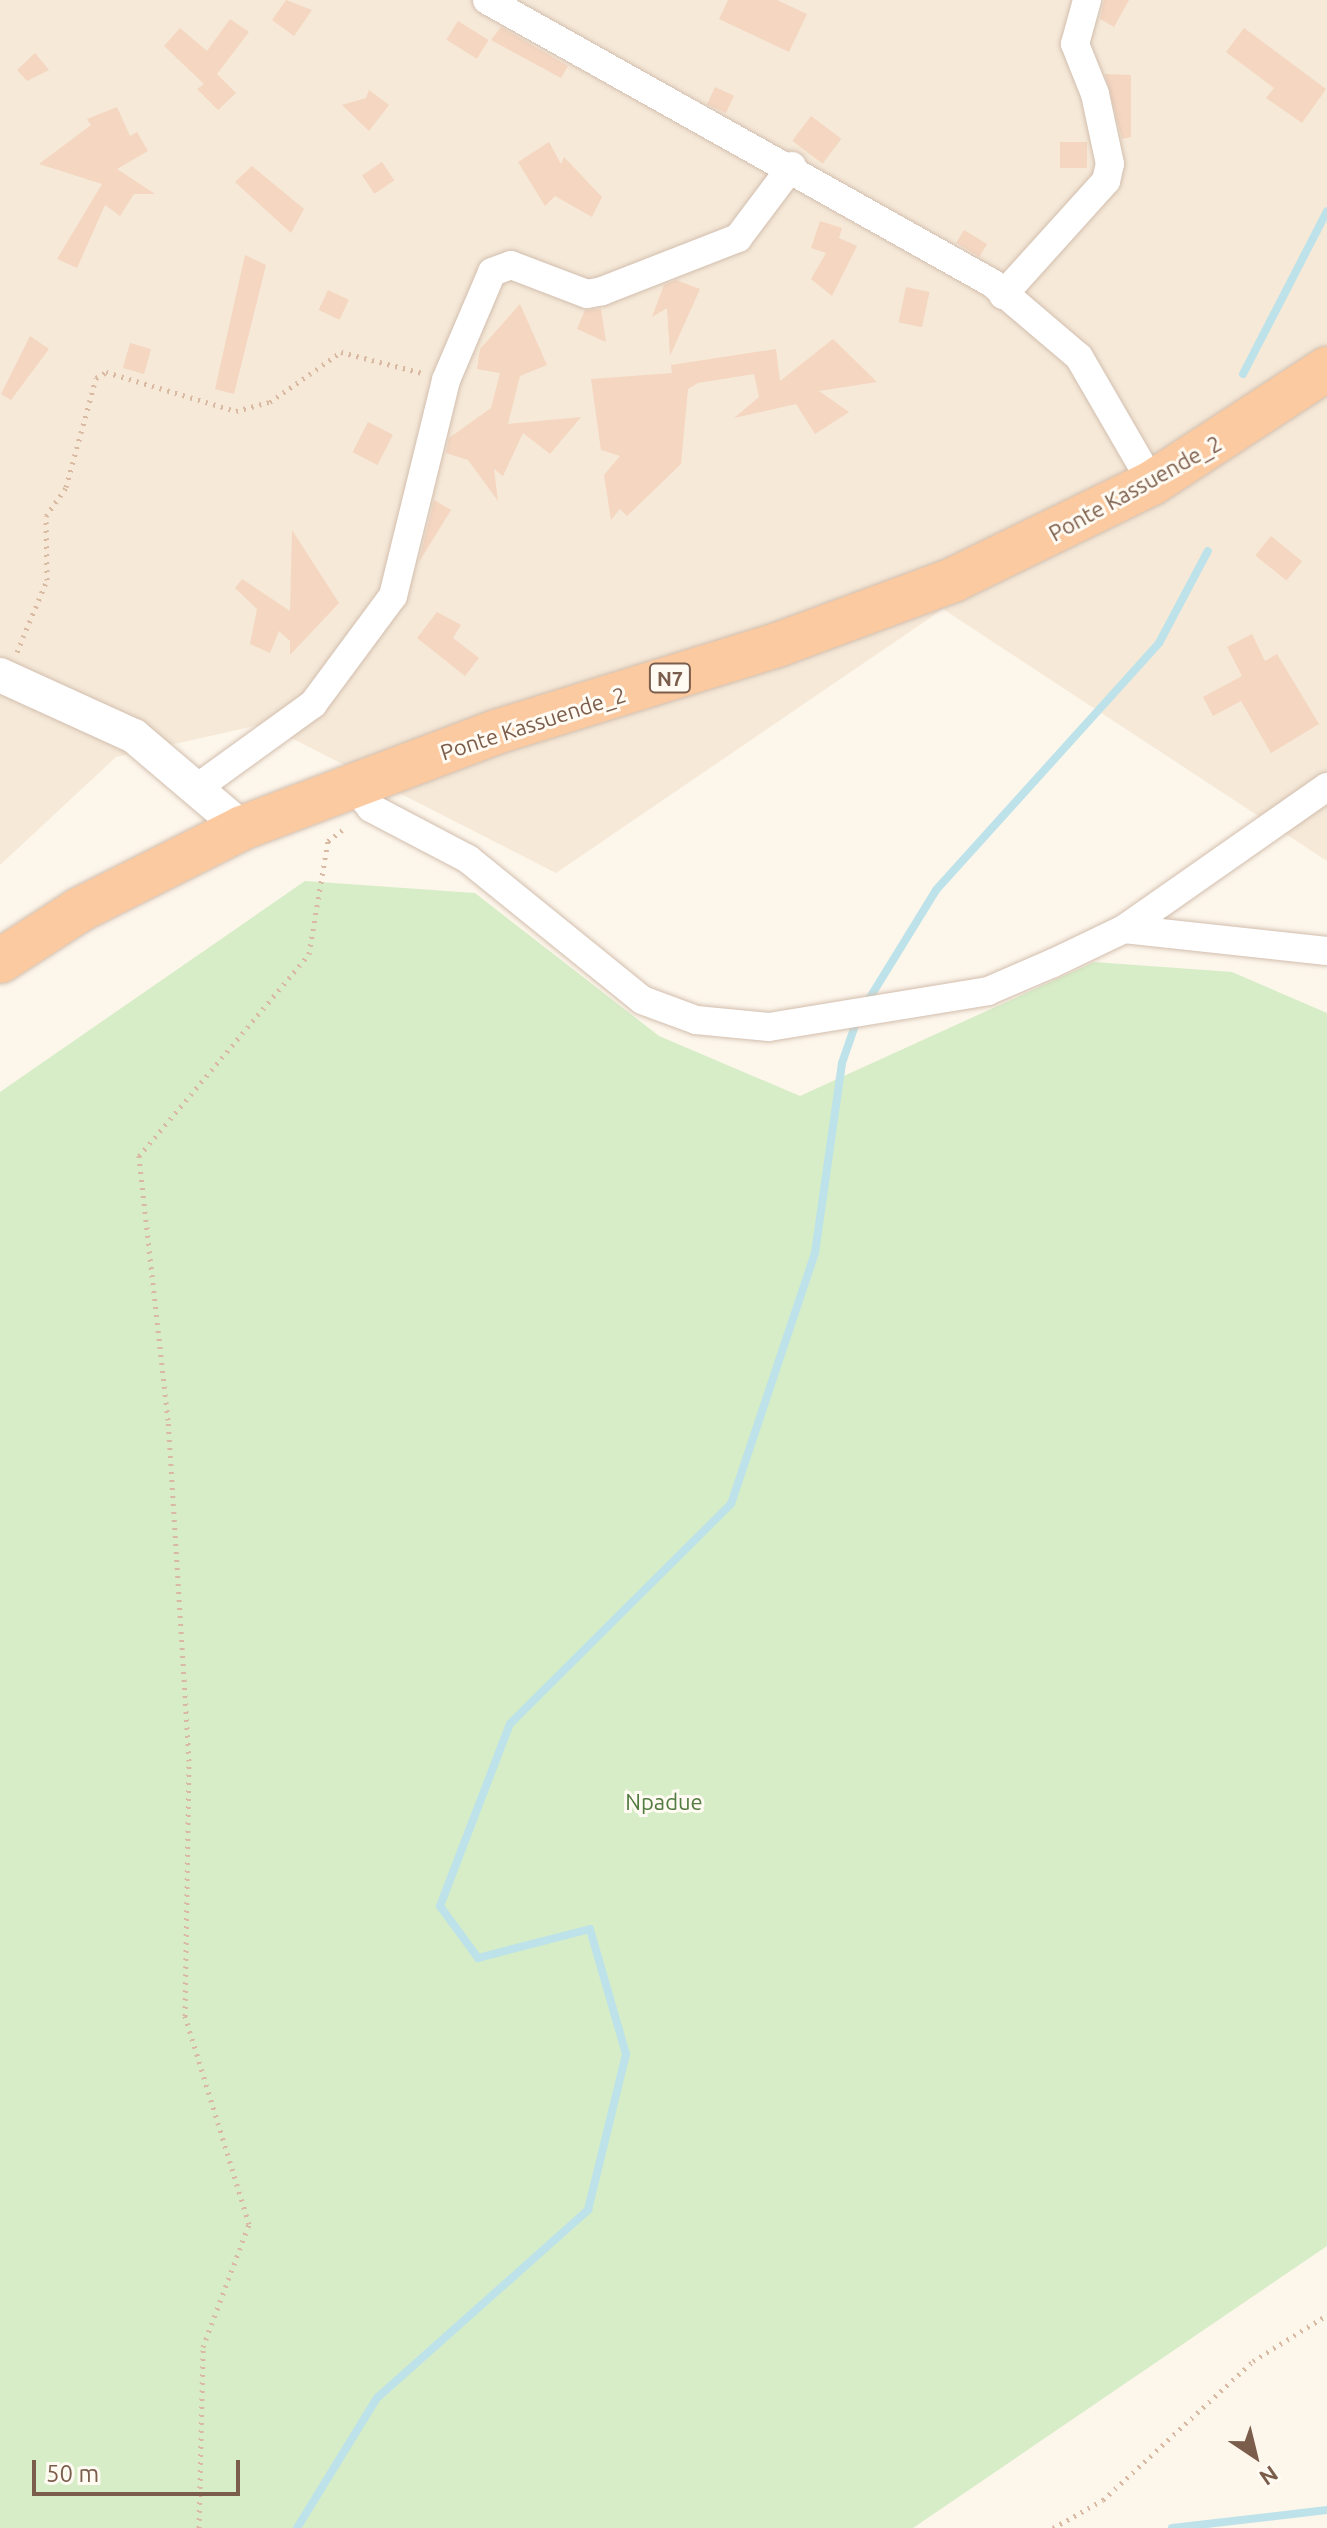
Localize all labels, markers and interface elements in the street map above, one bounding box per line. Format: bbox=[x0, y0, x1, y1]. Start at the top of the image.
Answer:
street label: Ponte Kassuende_2 bbox=[1044, 430, 1226, 546]
road number: N7 bbox=[648, 662, 692, 694]
street label: Ponte Kassuende_2 bbox=[437, 681, 629, 765]
park label: Npadue bbox=[625, 1789, 703, 1815]
north arrow bbox=[1215, 2416, 1295, 2496]
scale bar bbox=[36, 2444, 244, 2494]
text: 50 m bbox=[46, 2460, 99, 2487]
text: N bbox=[1255, 2461, 1283, 2491]

